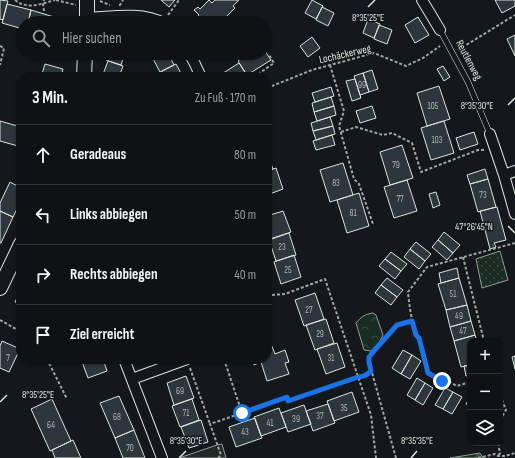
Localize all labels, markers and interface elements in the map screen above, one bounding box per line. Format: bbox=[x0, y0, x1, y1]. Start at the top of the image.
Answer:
text: 8°35'25"E bbox=[352, 12, 384, 24]
search box bbox=[16, 16, 272, 60]
icon: search bbox=[30, 27, 52, 49]
text: Hier suchen bbox=[62, 29, 122, 48]
street label: Reutlenweg bbox=[453, 38, 485, 83]
street label: Lochäckerweg bbox=[318, 42, 373, 66]
house number: 99 bbox=[358, 80, 366, 91]
text: 3 Min. bbox=[32, 88, 68, 108]
text: Zu Fuß · 170 m bbox=[195, 90, 256, 106]
text: 8°35'30"E bbox=[461, 100, 493, 112]
house number: 105 bbox=[428, 101, 439, 112]
house number: 103 bbox=[432, 135, 443, 146]
icon: ahead bbox=[32, 144, 54, 166]
text: Geradeaus bbox=[70, 145, 126, 164]
text: 80 m bbox=[234, 147, 256, 163]
house number: 79 bbox=[392, 160, 400, 171]
house number: 83 bbox=[332, 178, 340, 189]
house number: 73 bbox=[479, 190, 487, 201]
house number: 77 bbox=[396, 194, 404, 205]
icon: left bbox=[32, 204, 54, 226]
text: Links abbiegen bbox=[70, 205, 148, 224]
text: 50 m bbox=[235, 207, 256, 223]
house number: 81 bbox=[349, 208, 357, 219]
text: 47°26'45"N bbox=[455, 221, 493, 233]
house number: 23 bbox=[278, 242, 286, 253]
icon: right bbox=[32, 264, 54, 286]
text: Rechts abbiegen bbox=[70, 265, 158, 284]
house number: 25 bbox=[284, 265, 292, 276]
text: 40 m bbox=[234, 267, 256, 283]
house number: 51 bbox=[450, 289, 457, 300]
house number: 27 bbox=[305, 305, 313, 316]
house number: 49 bbox=[455, 311, 463, 322]
icon: arrive bbox=[32, 324, 54, 346]
text: Ziel erreicht bbox=[70, 325, 134, 344]
house number: 47 bbox=[459, 326, 467, 337]
house number: 29 bbox=[316, 329, 324, 340]
map controls bbox=[467, 338, 503, 446]
button: + bbox=[467, 338, 503, 374]
house number: 7 bbox=[6, 353, 10, 364]
house number: 31 bbox=[328, 353, 335, 364]
route end bbox=[433, 372, 451, 390]
button: − bbox=[467, 374, 503, 410]
house number: 69 bbox=[176, 386, 184, 397]
text: 8°35'25"E bbox=[22, 389, 54, 401]
house number: 35 bbox=[340, 403, 348, 414]
route start bbox=[233, 404, 251, 422]
house number: 71 bbox=[183, 408, 190, 419]
button: layers bbox=[467, 410, 503, 446]
house number: 37 bbox=[316, 411, 324, 422]
house number: 68 bbox=[113, 412, 121, 423]
house number: 39 bbox=[292, 414, 300, 425]
house number: 41 bbox=[267, 418, 274, 429]
house number: 64 bbox=[47, 420, 55, 431]
house number: 43 bbox=[241, 427, 249, 438]
text: 8°35'30"E bbox=[170, 435, 202, 447]
text: 8°35'35"E bbox=[401, 435, 433, 447]
house number: 70 bbox=[126, 443, 134, 454]

